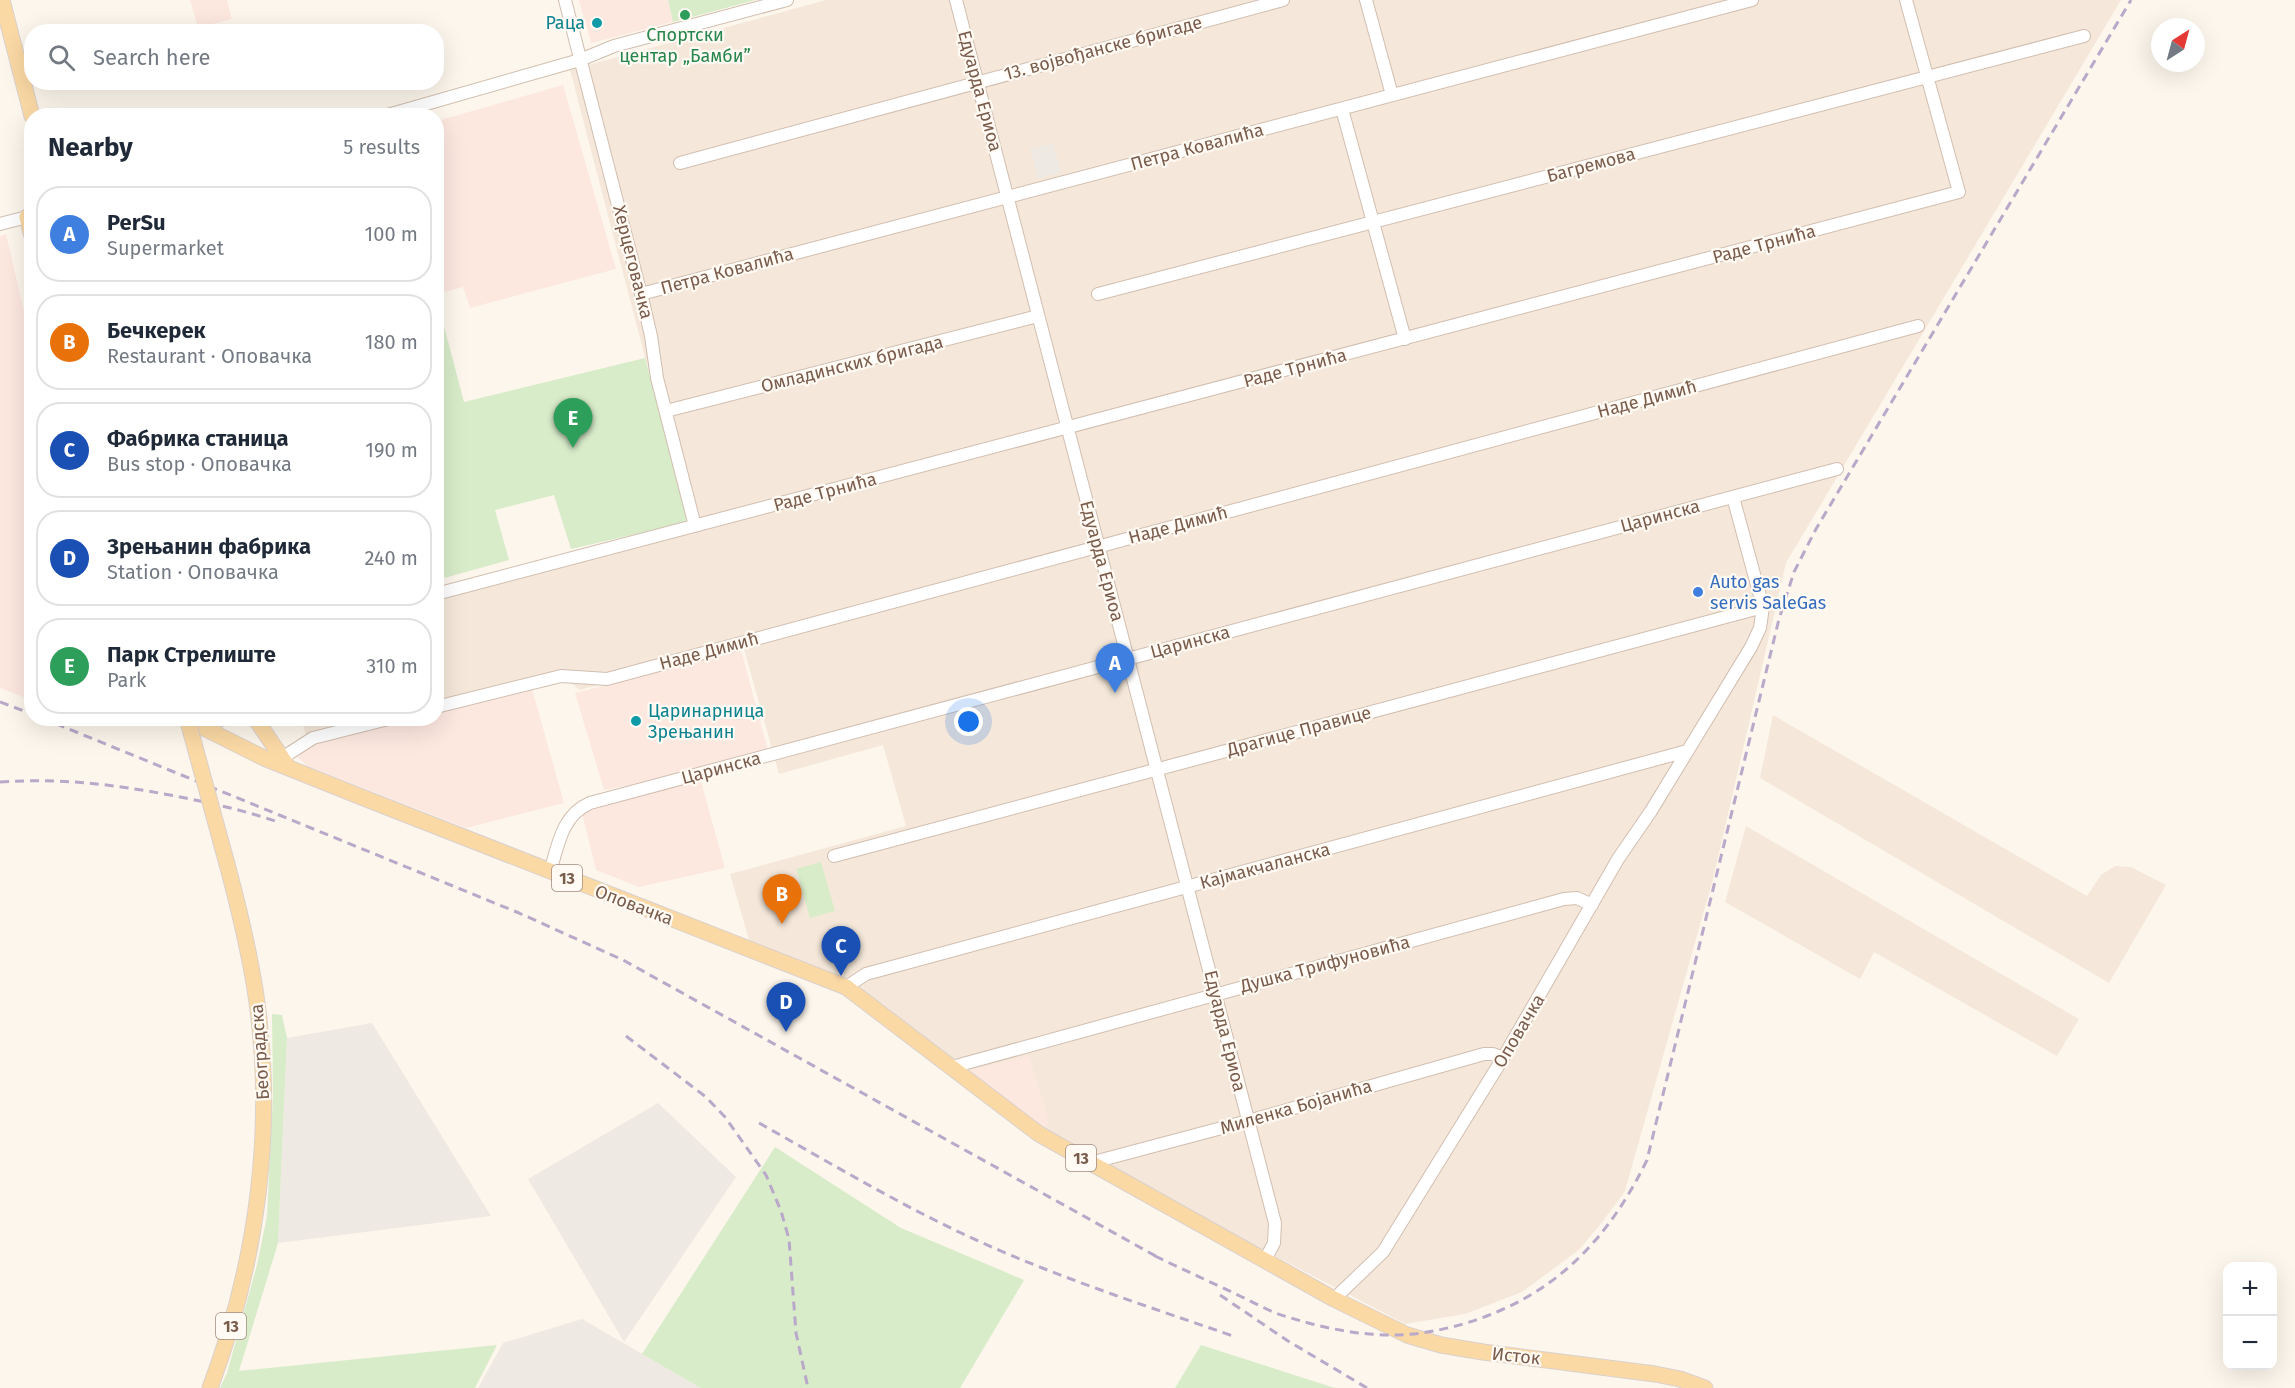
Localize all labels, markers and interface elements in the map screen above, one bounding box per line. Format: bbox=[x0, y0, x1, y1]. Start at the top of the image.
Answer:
marker: Спортски центар „Бамби” bbox=[678, 8, 692, 22]
street label: 13. војвођанске бригаде bbox=[1002, 11, 1204, 85]
place label: Раца bbox=[545, 12, 585, 34]
marker: Раца bbox=[590, 16, 604, 30]
north arrow bbox=[2151, 18, 2205, 72]
search box bbox=[24, 24, 444, 90]
place label: Спортски центар „Бамби” bbox=[619, 24, 751, 67]
street label: Едуарда Ериоа bbox=[953, 28, 1007, 154]
icon: search bbox=[45, 41, 78, 74]
text: Search here bbox=[93, 44, 211, 71]
street label: Петра Ковалића bbox=[1128, 119, 1266, 175]
text: Nearby bbox=[48, 132, 133, 163]
text: 5 results bbox=[343, 135, 420, 159]
street label: Багремова bbox=[1544, 143, 1638, 187]
street label: Херцеговачка bbox=[608, 203, 658, 321]
text: PerSu bbox=[107, 209, 166, 236]
street label: Раде Трнића bbox=[1710, 220, 1818, 268]
text: A bbox=[64, 222, 75, 246]
text: 100 m bbox=[365, 222, 418, 246]
text: Supermarket bbox=[107, 236, 224, 260]
street label: Петра Ковалића bbox=[658, 243, 796, 299]
text: Бечкерек bbox=[107, 317, 206, 344]
text: B bbox=[63, 330, 76, 354]
text: 180 m bbox=[365, 330, 418, 354]
street label: Омладинских бригада bbox=[759, 331, 945, 397]
text: Restaurant · Оповачка bbox=[107, 344, 312, 368]
street label: Раде Трнића bbox=[1241, 344, 1349, 392]
street label: Наде Димић bbox=[1595, 375, 1699, 423]
pin: E bbox=[554, 398, 592, 448]
text: Фабрика станица bbox=[107, 425, 288, 452]
text: C bbox=[64, 438, 75, 462]
text: 190 m bbox=[365, 438, 418, 462]
text: Bus stop · Оповачка bbox=[107, 452, 292, 476]
street label: Раде Трнића bbox=[771, 468, 879, 516]
street label: Царинска bbox=[1618, 495, 1702, 537]
street label: Едуарда Ериоа bbox=[1075, 498, 1129, 624]
street label: Наде Димић bbox=[1126, 501, 1230, 549]
text: Зрењанин фабрика bbox=[107, 533, 311, 560]
text: D bbox=[63, 546, 76, 570]
text: 240 m bbox=[364, 546, 418, 570]
text: Station · Оповачка bbox=[107, 560, 279, 584]
place label: Auto gas servis SaleGas bbox=[1710, 571, 1826, 614]
marker: Auto gas servis SaleGas bbox=[1691, 585, 1705, 599]
street label: Царинска bbox=[1148, 621, 1232, 663]
street label: Наде Димић bbox=[657, 627, 761, 675]
text: Парк Стрелиште bbox=[107, 641, 276, 668]
pin: A bbox=[1096, 644, 1134, 693]
text: E bbox=[64, 654, 75, 678]
text: 310 m bbox=[366, 654, 418, 678]
text: Park bbox=[107, 668, 146, 692]
place label: Царинарница Зрењанин bbox=[648, 700, 764, 743]
street label: Драгице Правице bbox=[1224, 701, 1373, 761]
your location bbox=[954, 707, 983, 736]
marker: Царинарница Зрењанин bbox=[629, 714, 643, 728]
street label: Царинска bbox=[679, 747, 763, 789]
street label: Кајмакчаланска bbox=[1197, 838, 1333, 894]
road number: 13 bbox=[552, 865, 582, 891]
pin: B bbox=[762, 874, 802, 924]
street label: Оповачка bbox=[592, 880, 676, 930]
pin: C bbox=[822, 926, 860, 976]
street label: Душка Трифуновића bbox=[1237, 931, 1412, 997]
street label: Едуарда Ериоа bbox=[1199, 968, 1251, 1094]
pin: D bbox=[766, 982, 806, 1032]
street label: Оповачка bbox=[1488, 990, 1550, 1072]
street label: Београдска bbox=[246, 1003, 274, 1101]
street label: Миленка Бојанића bbox=[1218, 1075, 1374, 1139]
road number: 13 bbox=[1066, 1145, 1096, 1171]
map controls bbox=[2223, 1262, 2277, 1370]
button: + bbox=[2223, 1262, 2277, 1316]
road number: 13 bbox=[216, 1313, 246, 1339]
button: − bbox=[2223, 1316, 2277, 1370]
street label: Исток bbox=[1491, 1343, 1542, 1370]

